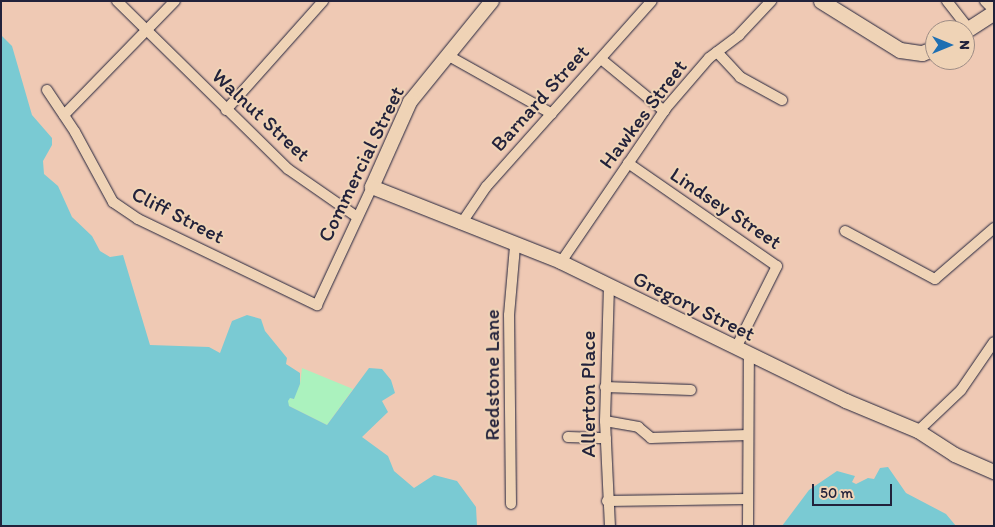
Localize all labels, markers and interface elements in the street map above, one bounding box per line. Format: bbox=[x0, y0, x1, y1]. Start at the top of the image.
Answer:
north arrow bbox=[925, 20, 975, 70]
street label: Barnard Street bbox=[486, 40, 594, 156]
text: N bbox=[956, 40, 973, 50]
street label: Hawkes Street bbox=[594, 54, 692, 174]
street label: Walnut Street bbox=[207, 63, 315, 167]
street label: Commercial Street bbox=[313, 82, 409, 246]
street label: Lindsey Street bbox=[666, 162, 786, 254]
street label: Cliff Street bbox=[128, 181, 228, 249]
street label: Gregory Street bbox=[629, 266, 759, 346]
street label: Redstone Lane bbox=[479, 309, 505, 441]
street label: Allerton Place bbox=[575, 331, 601, 457]
scale bar bbox=[815, 474, 895, 506]
text: 50 m bbox=[820, 484, 853, 502]

